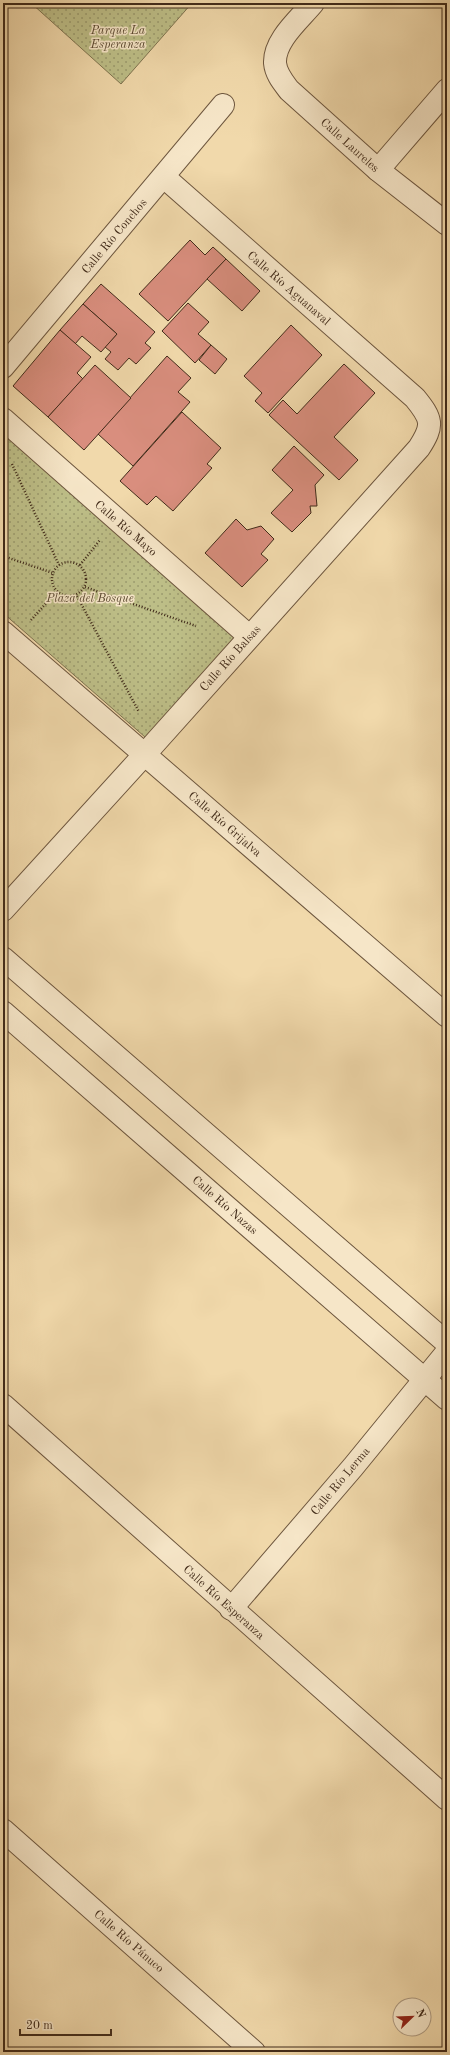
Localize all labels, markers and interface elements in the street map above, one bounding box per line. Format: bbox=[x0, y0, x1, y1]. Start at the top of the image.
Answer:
park label: Parque La Esperanza bbox=[89, 25, 146, 51]
street label: Calle Laureles bbox=[318, 116, 381, 175]
street label: Calle Río Conchos bbox=[80, 197, 150, 276]
street label: Calle Río Aguanaval bbox=[245, 250, 332, 328]
street label: Calle Río Mayo bbox=[92, 499, 159, 559]
park label: Plaza del Bosque bbox=[45, 593, 134, 605]
street label: Calle Río Balsas bbox=[198, 623, 263, 694]
street label: Calle Río Grijalva bbox=[186, 790, 263, 860]
street label: Calle Río Nazas bbox=[189, 1174, 259, 1237]
street label: Calle Río Lerma bbox=[309, 1445, 373, 1518]
street label: Calle Río Esperanza bbox=[181, 1563, 266, 1642]
street label: Calle Río Pánuco bbox=[91, 1908, 166, 1975]
north arrow bbox=[392, 1997, 432, 2037]
text: N bbox=[413, 2008, 427, 2020]
scale bar bbox=[20, 2011, 111, 2037]
text: 20 m bbox=[26, 2020, 53, 2032]

